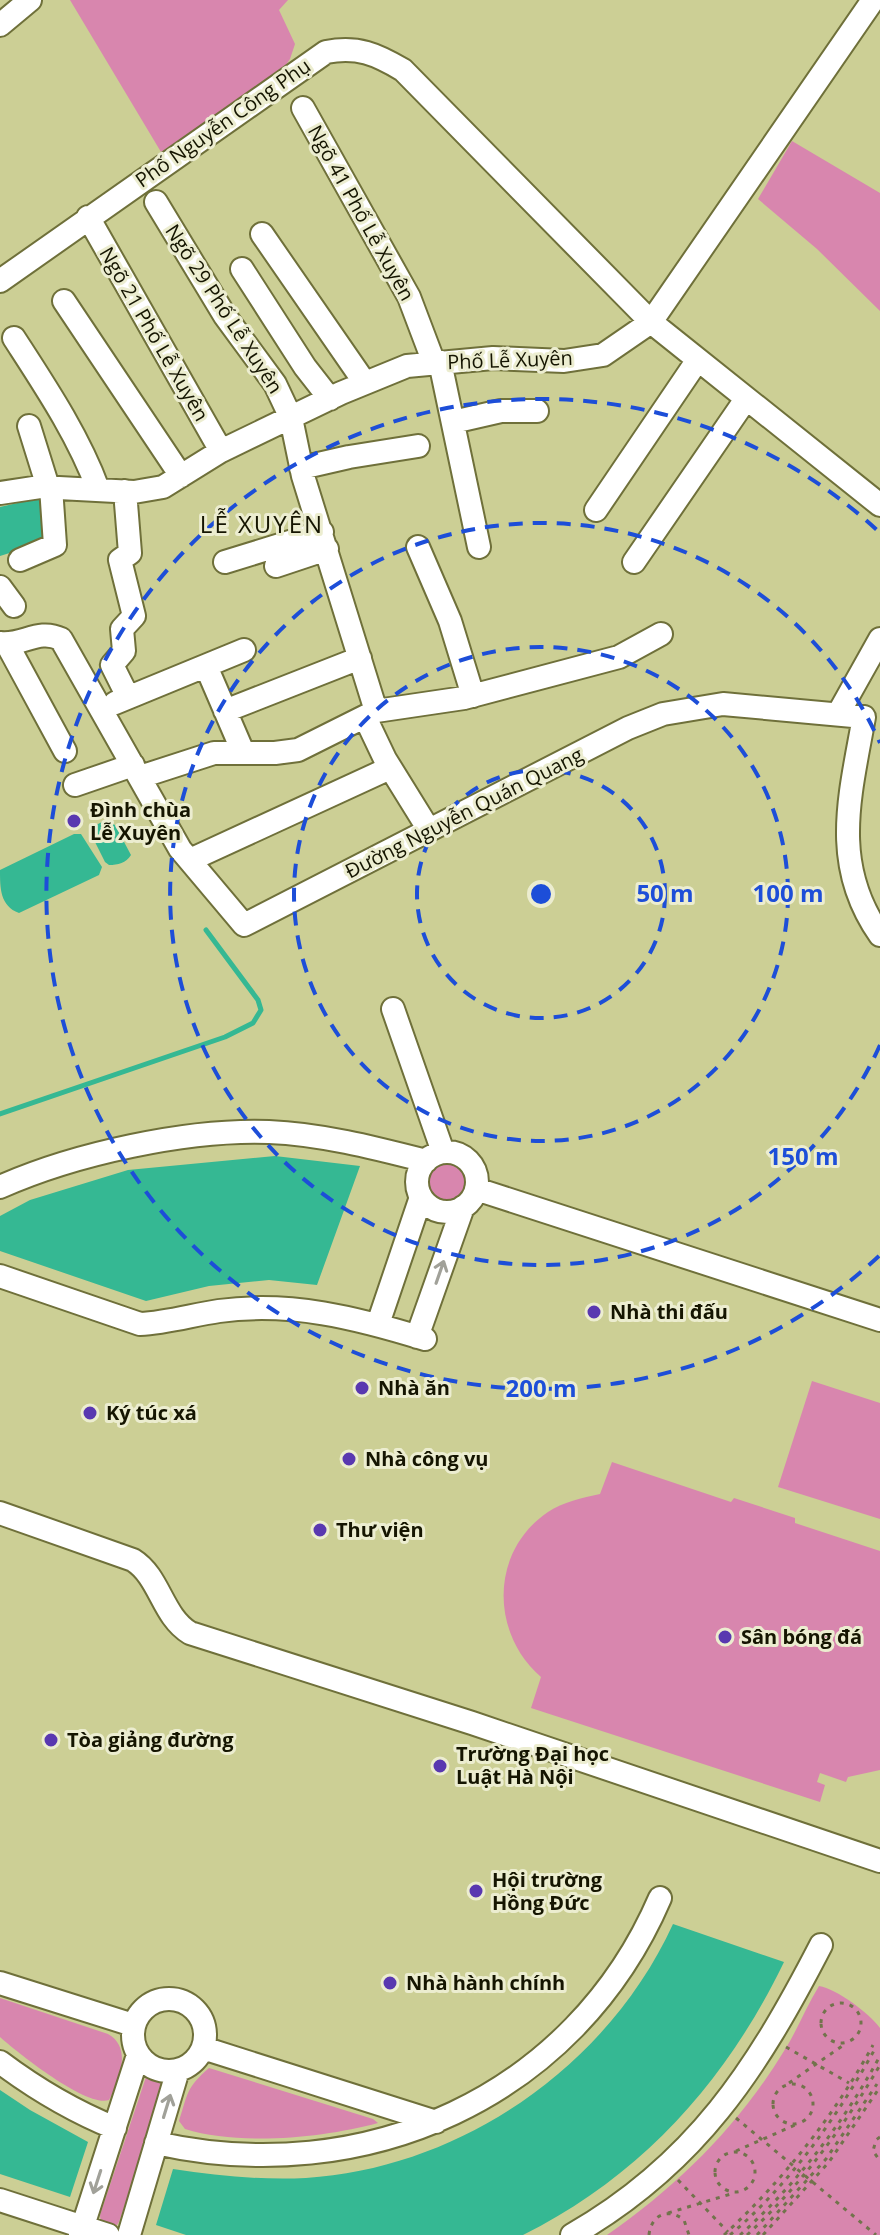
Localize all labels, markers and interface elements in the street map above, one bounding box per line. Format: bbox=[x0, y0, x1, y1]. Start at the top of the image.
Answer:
street label: Phố Nguyễn Công Phụ bbox=[130, 52, 316, 193]
street label: Ngõ 41 Phố Lễ Xuyên bbox=[302, 120, 421, 305]
street label: Ngõ 29 Phố Lễ Xuyên bbox=[159, 219, 289, 399]
street label: Ngõ 21 Phố Lễ Xuyên bbox=[94, 242, 215, 426]
street label: Phố Lễ Xuyên bbox=[447, 344, 573, 375]
district label: LỄ XUYÊN bbox=[200, 507, 324, 540]
street label: Đường Nguyễn Quán Quang bbox=[340, 741, 587, 884]
place label: Đình chùa Lễ Xuyên bbox=[90, 796, 191, 846]
marker: Đình chùa Lễ Xuyên bbox=[65, 812, 83, 830]
text: 50 m bbox=[636, 876, 694, 909]
text: 100 m bbox=[753, 876, 823, 909]
centre of rings bbox=[527, 880, 555, 908]
text: 150 m bbox=[768, 1139, 838, 1172]
one-way arrow bbox=[433, 1260, 448, 1285]
place label: Nhà thi đấu bbox=[610, 1298, 728, 1325]
marker: Nhà thi đấu bbox=[585, 1303, 603, 1321]
text: 200 m bbox=[506, 1371, 576, 1404]
place label: Nhà ăn bbox=[378, 1374, 450, 1401]
marker: Nhà ăn bbox=[353, 1379, 371, 1397]
place label: Ký túc xá bbox=[106, 1399, 197, 1426]
marker: Ký túc xá bbox=[81, 1404, 99, 1422]
place label: Nhà công vụ bbox=[365, 1445, 489, 1472]
marker: Nhà công vụ bbox=[340, 1450, 358, 1468]
place label: Thư viện bbox=[336, 1516, 424, 1543]
marker: Thư viện bbox=[311, 1521, 329, 1539]
place label: Sân bóng đá bbox=[741, 1623, 862, 1650]
marker: Sân bóng đá bbox=[716, 1628, 734, 1646]
place label: Tòa giảng đường bbox=[67, 1726, 234, 1753]
marker: Tòa giảng đường bbox=[42, 1731, 60, 1749]
place label: Trường Đại học Luật Hà Nội bbox=[456, 1740, 609, 1790]
marker: Trường Đại học Luật Hà Nội bbox=[431, 1757, 449, 1775]
place label: Hội trường Hồng Đức bbox=[492, 1866, 603, 1916]
marker: Hội trường Hồng Đức bbox=[467, 1882, 485, 1900]
place label: Nhà hành chính bbox=[406, 1969, 565, 1996]
marker: Nhà hành chính bbox=[381, 1974, 399, 1992]
one-way arrow bbox=[160, 2094, 175, 2120]
one-way arrow bbox=[89, 2170, 104, 2195]

